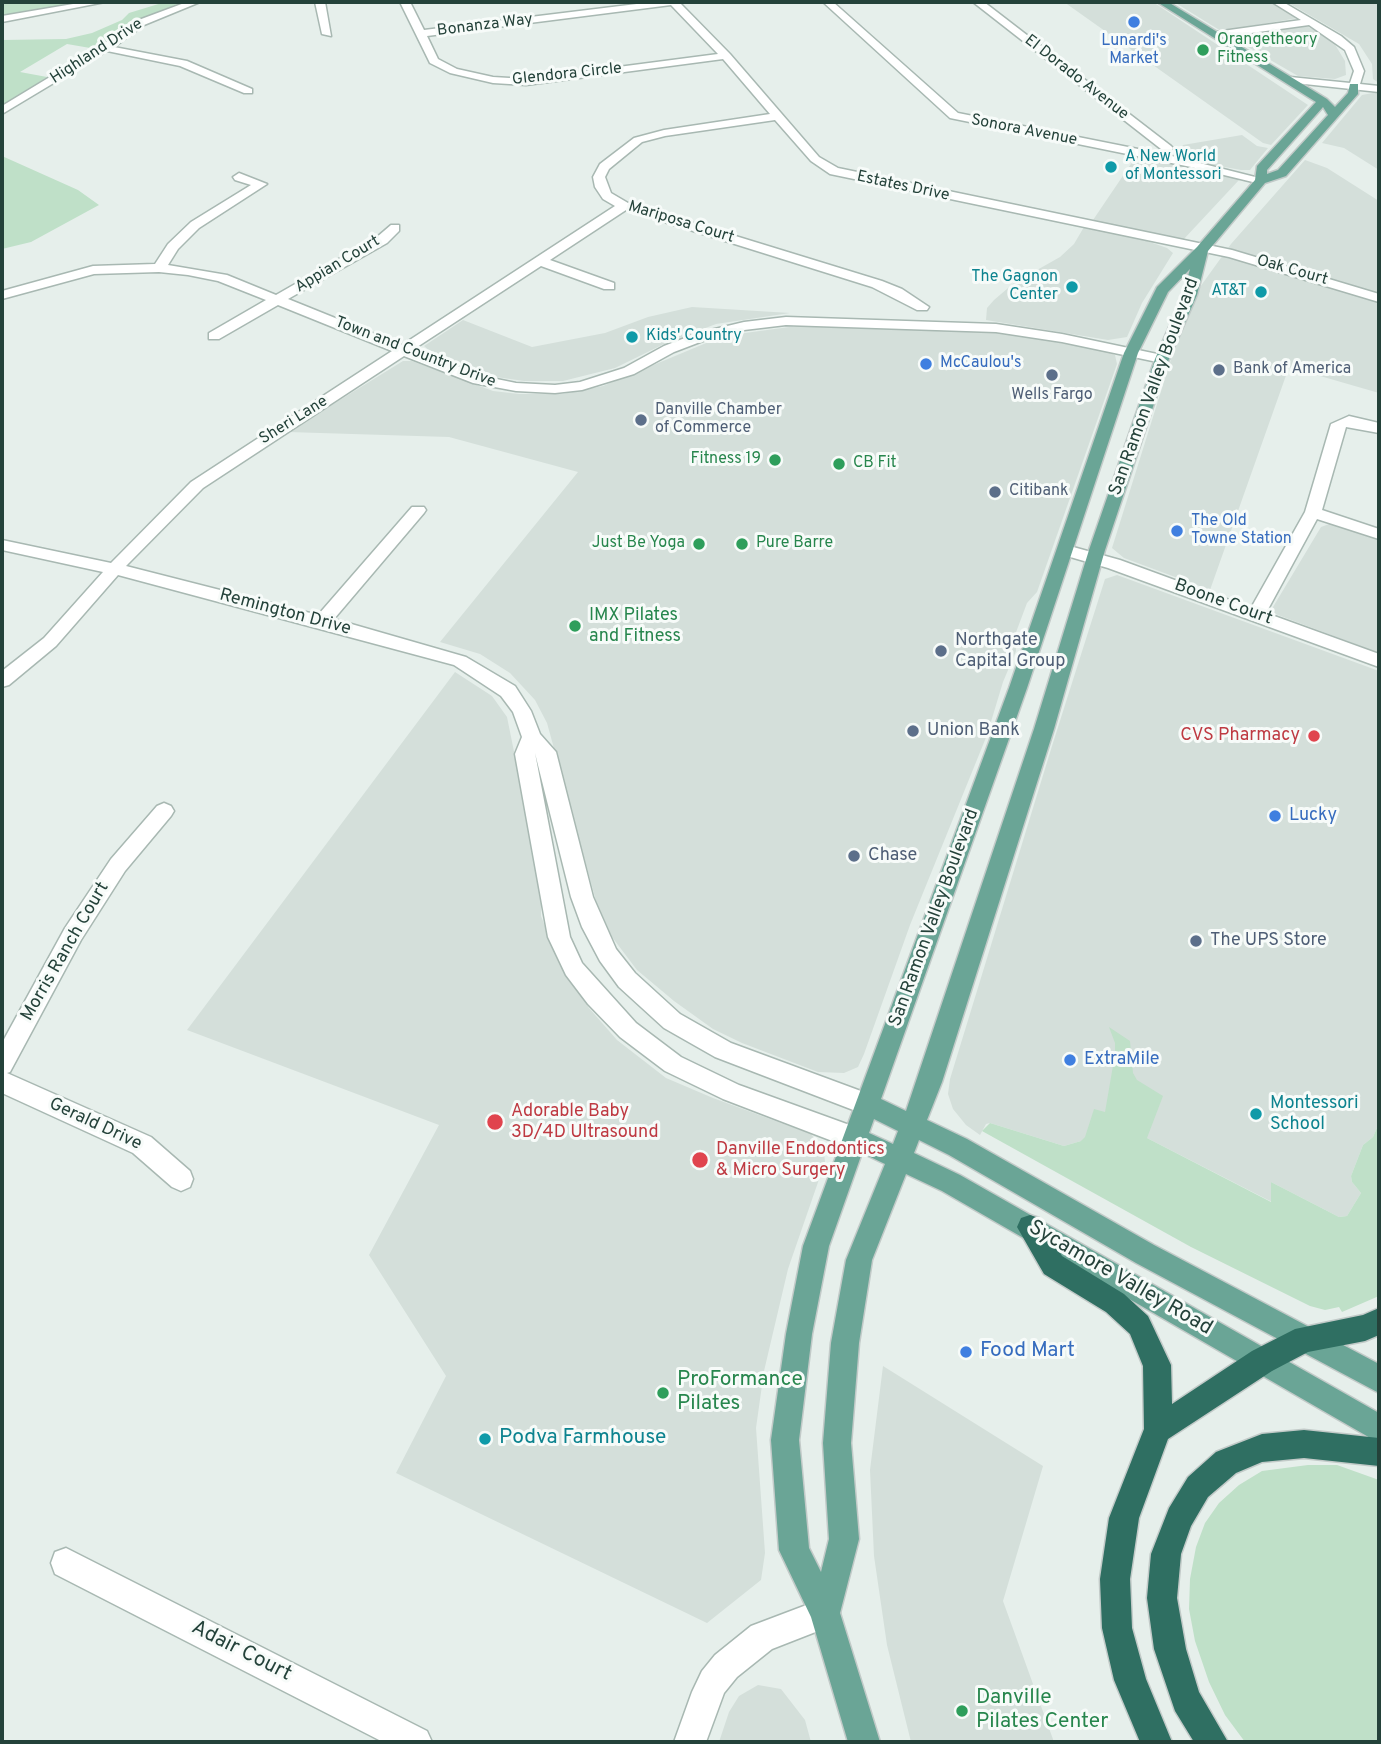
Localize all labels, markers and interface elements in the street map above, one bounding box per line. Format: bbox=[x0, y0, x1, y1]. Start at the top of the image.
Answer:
street label: Bonanza Way bbox=[436, 11, 534, 41]
marker: Lunardi's Market bbox=[1126, 14, 1142, 30]
street label: Highland Drive bbox=[47, 15, 147, 89]
street label: El Dorado Avenue bbox=[1020, 31, 1132, 125]
place label: Orangetheory Fitness bbox=[1217, 31, 1317, 69]
place label: Lunardi's Market bbox=[1101, 32, 1167, 70]
marker: Orangetheory Fitness bbox=[1195, 42, 1211, 58]
street label: Glendora Circle bbox=[511, 60, 623, 90]
street label: Sonora Avenue bbox=[969, 111, 1079, 151]
place label: A New World of Montessori bbox=[1125, 148, 1222, 186]
marker: A New World of Montessori bbox=[1103, 159, 1119, 175]
street label: Estates Drive bbox=[855, 168, 951, 206]
street label: Mariposa Court bbox=[626, 198, 736, 248]
street label: Appian Court bbox=[292, 232, 384, 298]
street label: Oak Court bbox=[1254, 252, 1330, 290]
place label: The Gagnon Center bbox=[971, 268, 1058, 306]
street label: San Ramon Valley Boulevard bbox=[1106, 275, 1204, 499]
marker: The Gagnon Center bbox=[1064, 279, 1080, 295]
place label: AT&T bbox=[1211, 282, 1247, 302]
marker: AT&T bbox=[1253, 284, 1269, 300]
street label: Town and Country Drive bbox=[332, 313, 498, 393]
place label: Kids' Country bbox=[646, 327, 742, 347]
marker: Kids' Country bbox=[624, 329, 640, 345]
place label: McCaulou's bbox=[940, 354, 1021, 374]
marker: McCaulou's bbox=[918, 356, 934, 372]
place label: Bank of America bbox=[1233, 360, 1351, 380]
marker: Bank of America bbox=[1211, 362, 1227, 378]
marker: Wells Fargo bbox=[1044, 367, 1060, 383]
place label: Wells Fargo bbox=[1011, 386, 1093, 406]
street label: Sheri Lane bbox=[256, 392, 332, 450]
place label: Danville Chamber of Commerce bbox=[655, 401, 782, 439]
marker: Danville Chamber of Commerce bbox=[633, 412, 649, 428]
place label: Fitness 19 bbox=[691, 450, 761, 470]
marker: Fitness 19 bbox=[767, 452, 783, 468]
place label: CB Fit bbox=[853, 454, 897, 474]
marker: CB Fit bbox=[831, 456, 847, 472]
place label: Citibank bbox=[1009, 482, 1069, 502]
marker: Citibank bbox=[987, 484, 1003, 500]
place label: The Old Towne Station bbox=[1191, 512, 1292, 550]
marker: The Old Towne Station bbox=[1169, 523, 1185, 539]
place label: Just Be Yoga bbox=[592, 534, 685, 554]
place label: Pure Barre bbox=[756, 534, 833, 554]
marker: Just Be Yoga bbox=[691, 536, 707, 552]
marker: Pure Barre bbox=[734, 536, 750, 552]
street label: Boone Court bbox=[1171, 575, 1275, 631]
street label: Remington Drive bbox=[217, 585, 353, 641]
place label: IMX Pilates and Fitness bbox=[589, 605, 681, 648]
marker: IMX Pilates and Fitness bbox=[567, 618, 583, 634]
place label: Northgate Capital Group bbox=[955, 630, 1066, 672]
marker: Northgate Capital Group bbox=[933, 643, 949, 659]
place label: Union Bank bbox=[927, 720, 1020, 742]
marker: Union Bank bbox=[905, 723, 921, 739]
place label: CVS Pharmacy bbox=[1180, 725, 1300, 747]
marker: CVS Pharmacy bbox=[1306, 728, 1322, 744]
place label: Lucky bbox=[1289, 805, 1337, 827]
street label: San Ramon Valley Boulevard bbox=[886, 806, 984, 1030]
marker: Lucky bbox=[1267, 808, 1283, 824]
place label: Chase bbox=[868, 845, 917, 867]
marker: Chase bbox=[846, 848, 862, 864]
street label: Morris Ranch Court bbox=[17, 879, 115, 1025]
place label: The UPS Store bbox=[1210, 930, 1327, 952]
marker: The UPS Store bbox=[1188, 933, 1204, 949]
place label: ExtraMile bbox=[1084, 1049, 1160, 1071]
marker: ExtraMile bbox=[1062, 1052, 1078, 1068]
place label: Montessori School bbox=[1270, 1093, 1359, 1136]
street label: Gerald Drive bbox=[45, 1094, 145, 1156]
place label: Adorable Baby 3D/4D Ultrasound bbox=[511, 1101, 659, 1144]
marker: Montessori School bbox=[1248, 1106, 1264, 1122]
marker: Adorable Baby 3D/4D Ultrasound bbox=[485, 1112, 505, 1132]
place label: Danville Endodontics & Micro Surgery bbox=[716, 1139, 885, 1182]
marker: Danville Endodontics & Micro Surgery bbox=[690, 1150, 710, 1170]
street label: Sycamore Valley Road bbox=[1024, 1216, 1216, 1342]
place label: Food Mart bbox=[980, 1339, 1075, 1365]
marker: Food Mart bbox=[958, 1344, 974, 1360]
place label: ProFormance Pilates bbox=[677, 1368, 803, 1418]
marker: ProFormance Pilates bbox=[655, 1385, 671, 1401]
place label: Podva Farmhouse bbox=[499, 1426, 666, 1452]
marker: Podva Farmhouse bbox=[477, 1431, 493, 1447]
street label: Adair Court bbox=[187, 1616, 295, 1688]
place label: Danville Pilates Center bbox=[976, 1686, 1109, 1736]
marker: Danville Pilates Center bbox=[954, 1703, 970, 1719]

